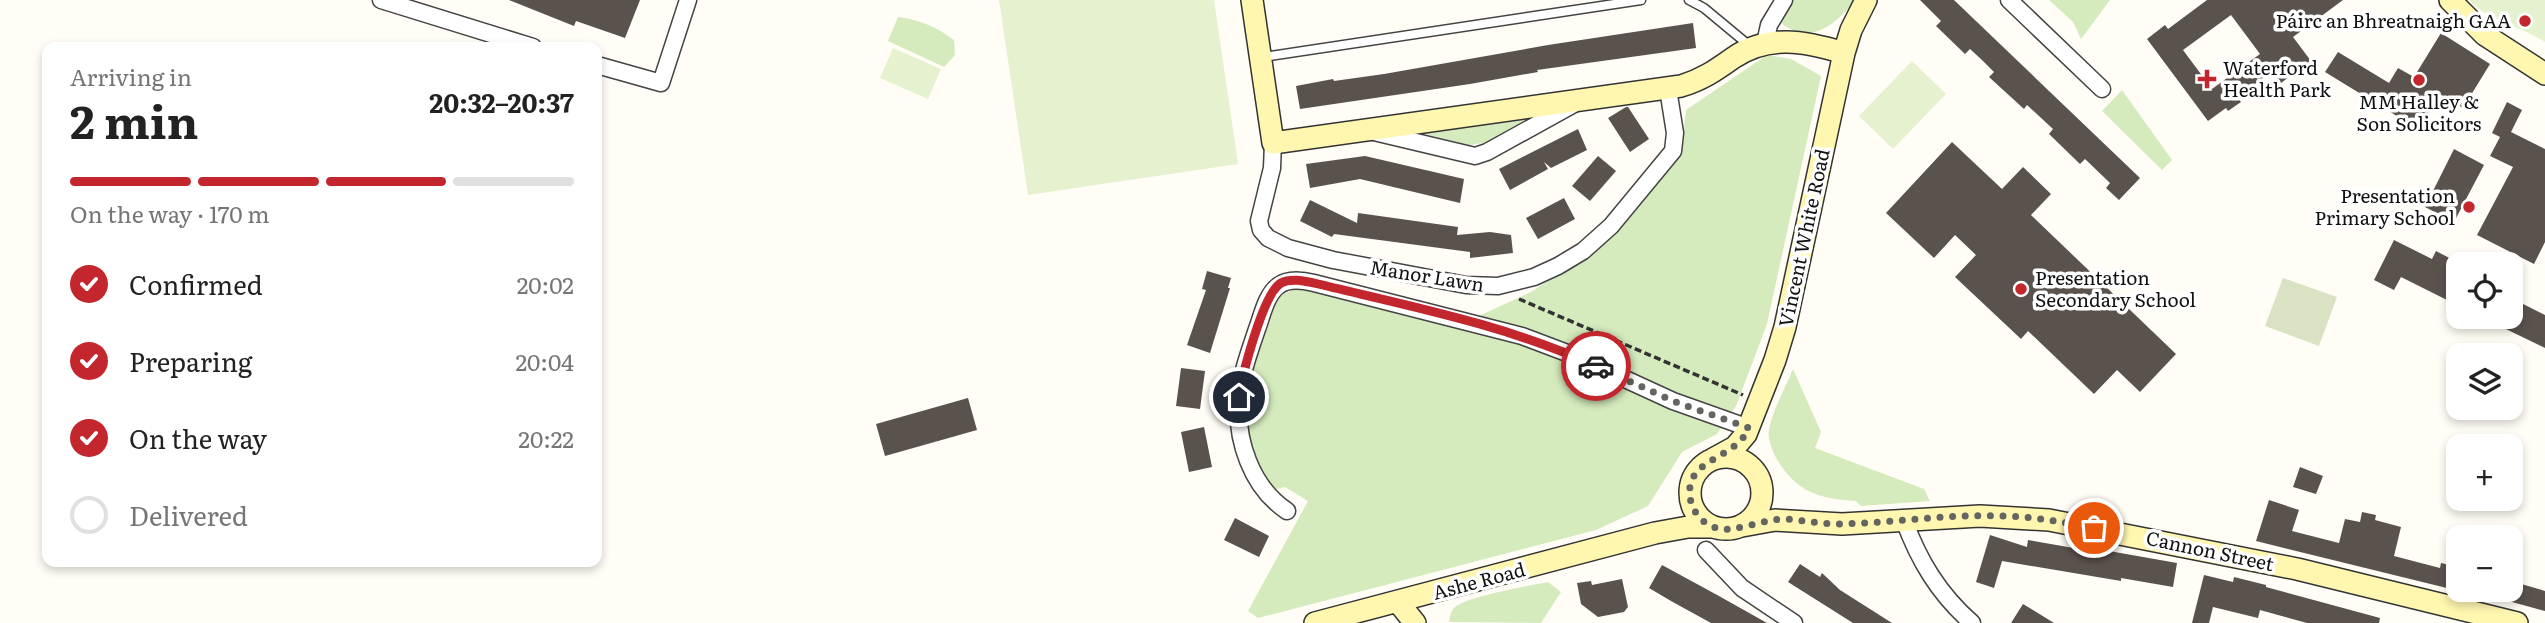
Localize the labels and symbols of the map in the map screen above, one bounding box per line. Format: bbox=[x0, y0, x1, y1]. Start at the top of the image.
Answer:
place label: Páirc an Bhreatnaigh GAA bbox=[2276, 6, 2511, 34]
marker: Páirc an Bhreatnaigh GAA bbox=[2517, 13, 2533, 29]
place label: Waterford Health Park bbox=[2223, 53, 2331, 103]
marker: Waterford Health Park bbox=[2197, 69, 2217, 89]
marker: MM Halley & Son Solicitors bbox=[2411, 72, 2427, 88]
place label: MM Halley & Son Solicitors bbox=[2357, 87, 2482, 137]
street label: Vincent White Road bbox=[1770, 146, 1836, 329]
place label: Presentation Primary School bbox=[2315, 181, 2455, 231]
marker: Presentation Primary School bbox=[2461, 199, 2477, 215]
street label: Manor Lawn bbox=[1368, 252, 1486, 298]
place label: Presentation Secondary School bbox=[2035, 263, 2196, 313]
marker: Presentation Secondary School bbox=[2013, 281, 2029, 297]
courier bbox=[1561, 331, 1631, 401]
pin bbox=[1209, 367, 1269, 427]
pin bbox=[2064, 498, 2124, 558]
street label: Cannon Street bbox=[2144, 523, 2277, 577]
street label: Ashe Road bbox=[1429, 554, 1528, 606]

